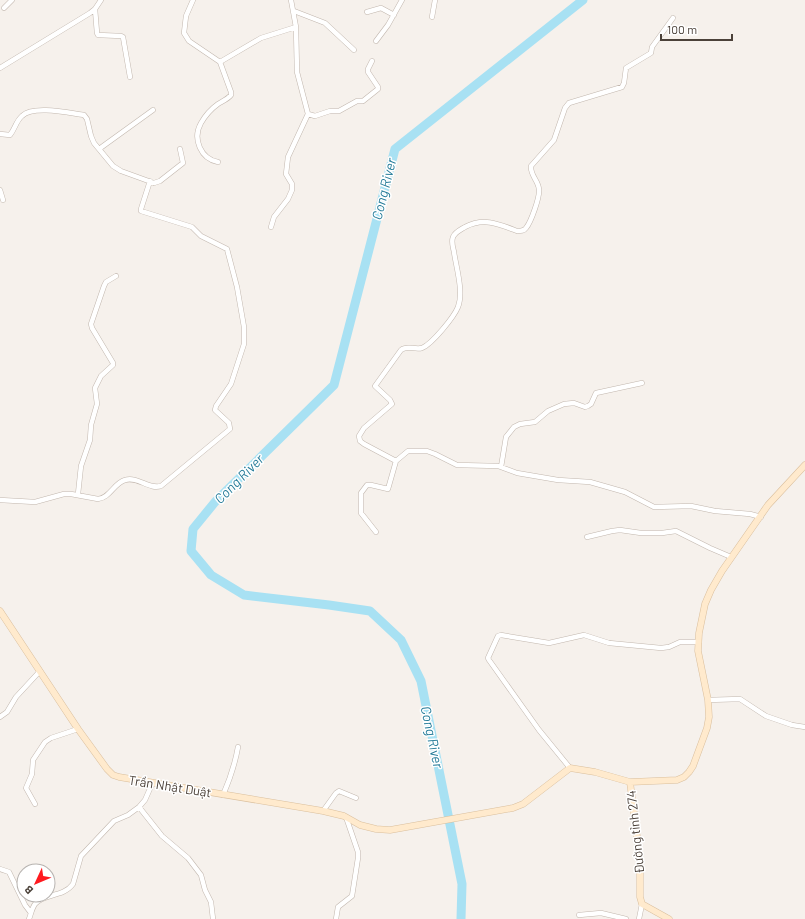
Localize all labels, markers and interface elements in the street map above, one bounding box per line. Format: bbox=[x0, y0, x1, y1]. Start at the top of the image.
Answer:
scale bar bbox=[661, 16, 732, 42]
text: 100 m bbox=[667, 22, 697, 36]
water label: Cong River bbox=[368, 155, 400, 222]
water label: Cong River bbox=[210, 450, 268, 507]
water label: Cong River bbox=[418, 704, 448, 771]
street label: Trần Nhật Duật bbox=[127, 772, 213, 800]
street label: Đường tỉnh 274 bbox=[623, 790, 647, 874]
north arrow bbox=[16, 863, 56, 903]
text: B bbox=[21, 883, 35, 897]

